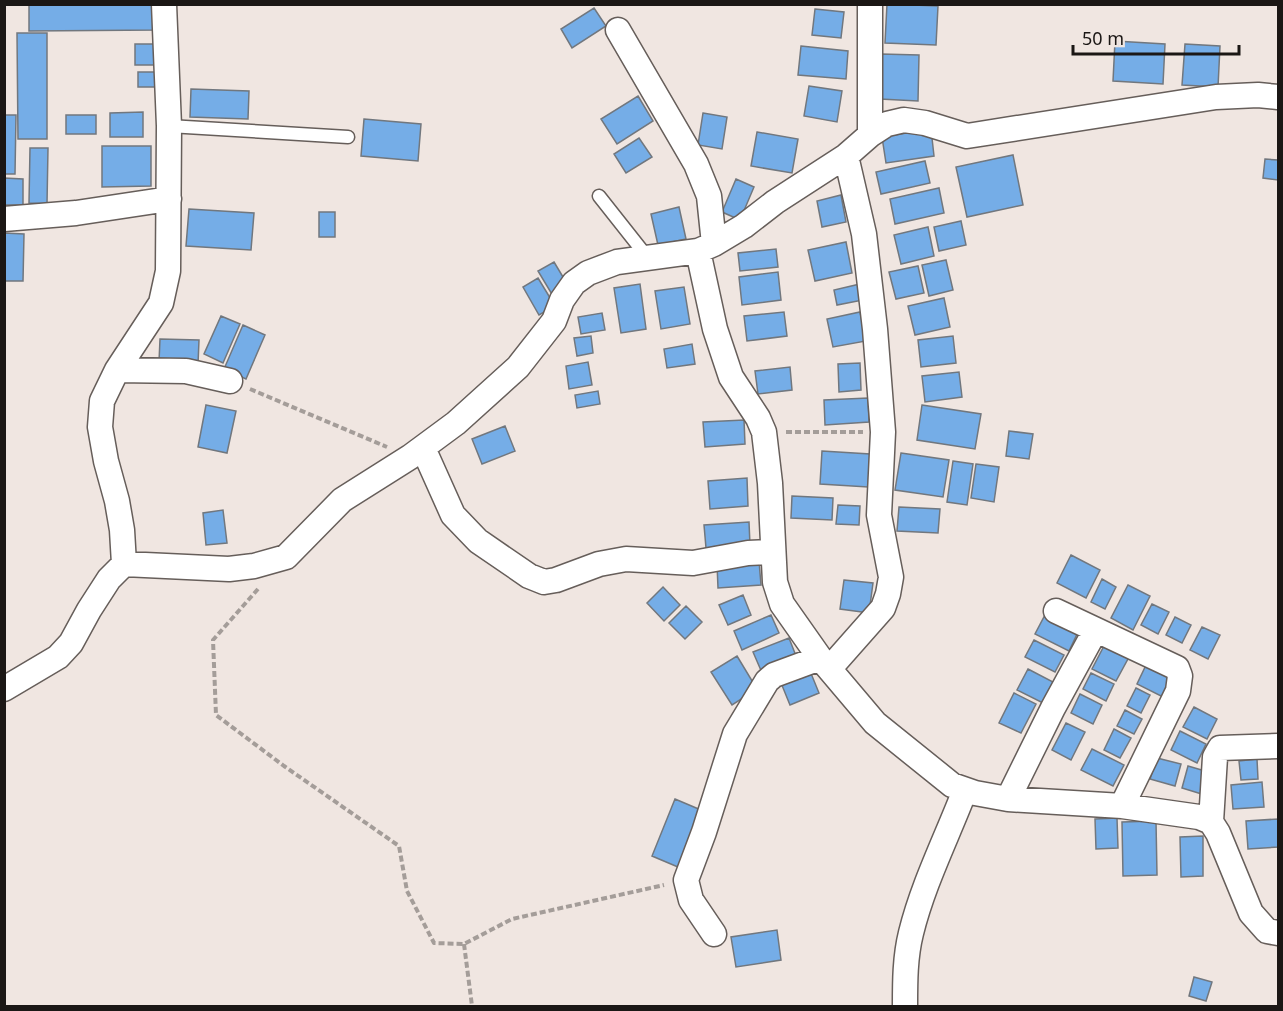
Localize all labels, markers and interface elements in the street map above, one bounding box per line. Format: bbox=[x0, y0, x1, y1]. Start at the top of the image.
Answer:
scale bar bbox=[1073, 18, 1240, 56]
text: 50 m bbox=[1082, 26, 1124, 50]

